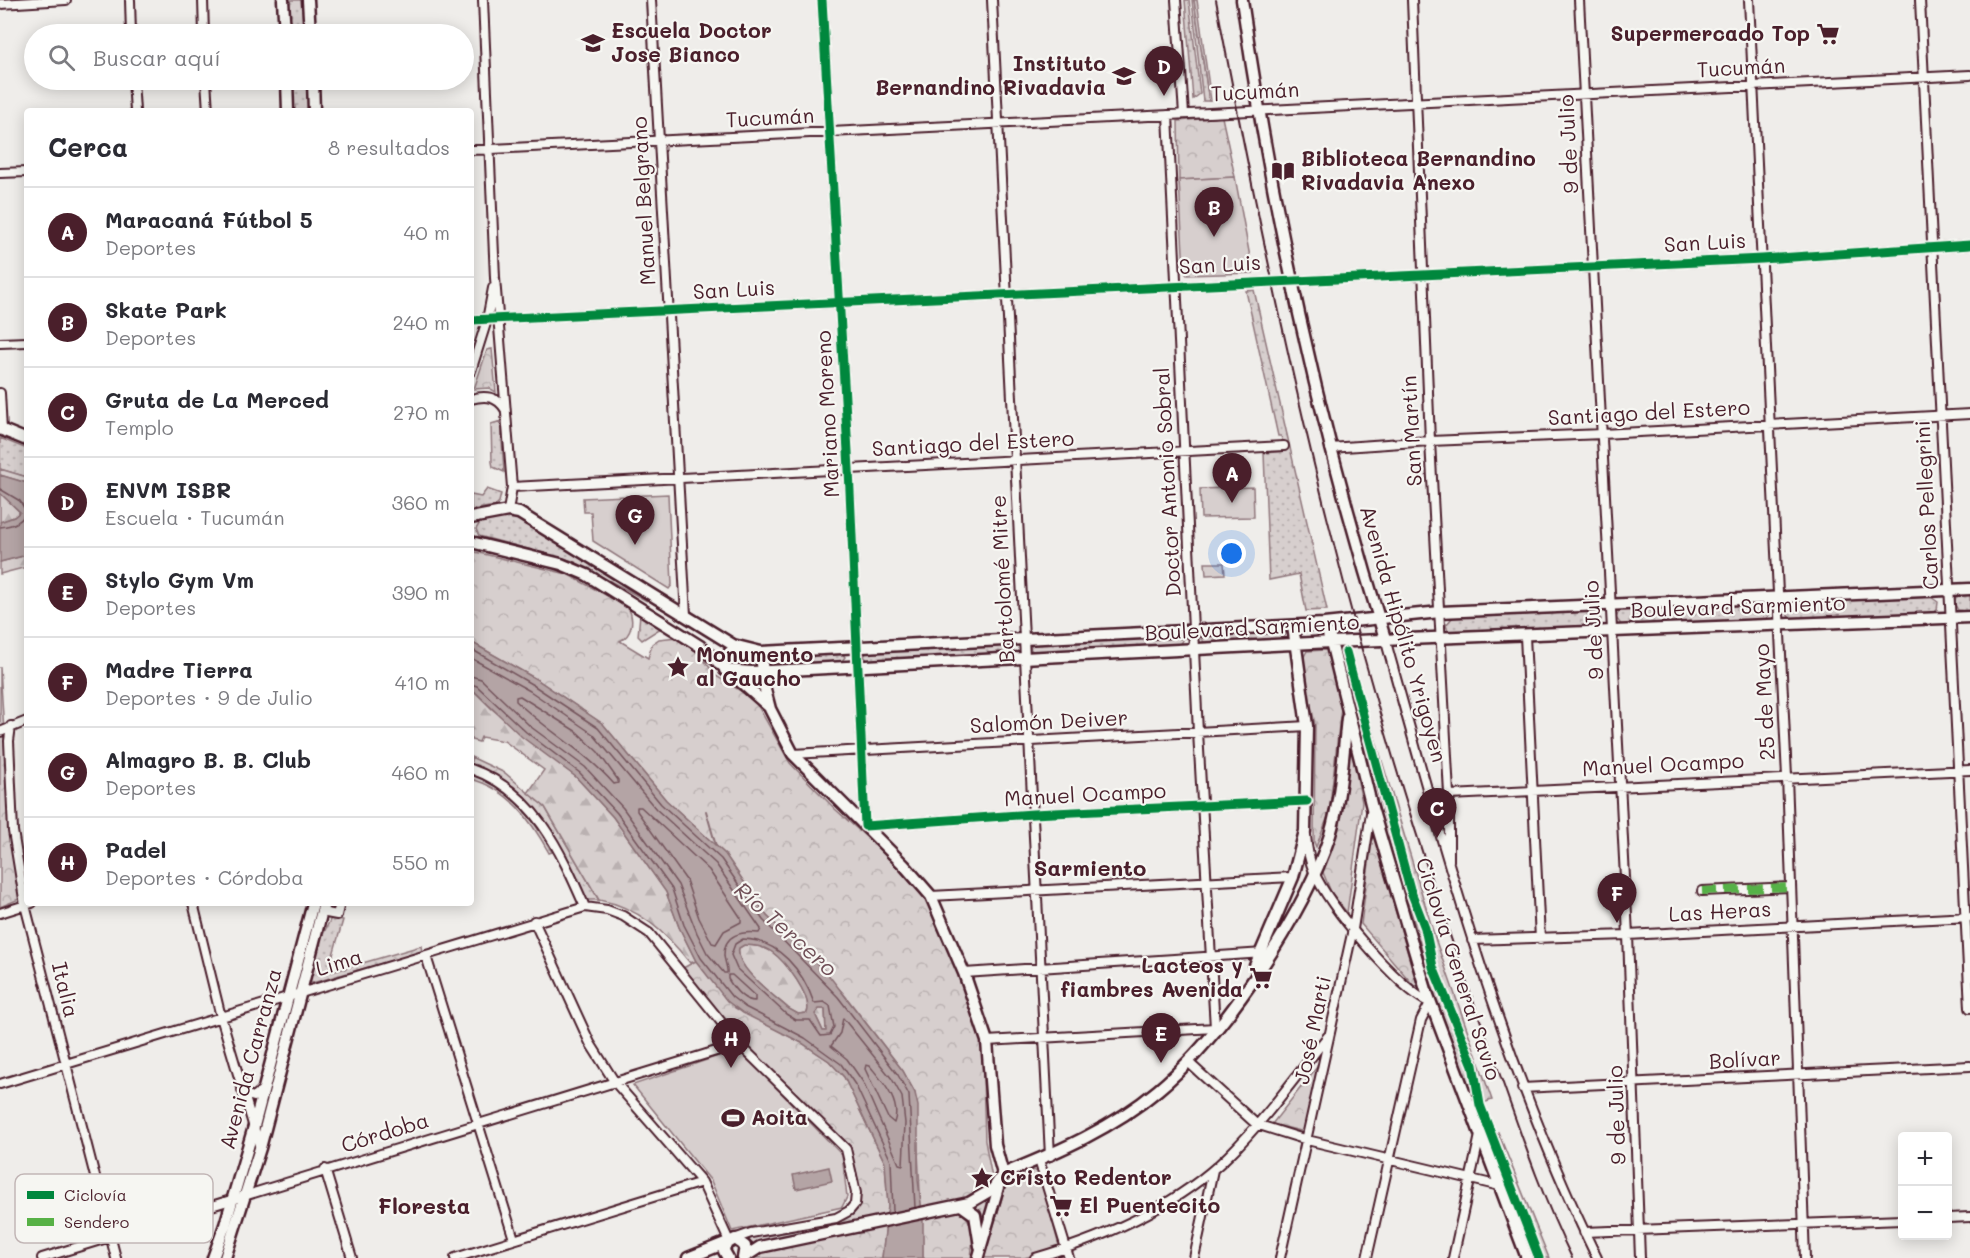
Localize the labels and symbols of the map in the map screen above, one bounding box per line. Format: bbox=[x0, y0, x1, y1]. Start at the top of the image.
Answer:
place label: Escuela Doctor Jose Bianco bbox=[611, 16, 772, 67]
place label: Supermercado Top bbox=[1611, 19, 1810, 46]
supermarket icon: Supermercado Top bbox=[1815, 21, 1841, 47]
school or university icon: Escuela Doctor Jose Bianco bbox=[580, 30, 606, 56]
pin: D bbox=[1144, 46, 1184, 96]
place label: Instituto Bernandino Rivadavia bbox=[875, 49, 1106, 100]
street label: Tucumán bbox=[1696, 51, 1786, 82]
school or university icon: Instituto Bernandino Rivadavia bbox=[1111, 63, 1137, 89]
street label: Tucumán bbox=[1210, 75, 1300, 106]
street label: 9 de Julio bbox=[1551, 94, 1584, 194]
street label: Tucumán bbox=[725, 101, 815, 132]
street label: Manuel Belgrano bbox=[625, 116, 660, 286]
place label: Biblioteca Bernandino Rivadavia Anexo bbox=[1301, 144, 1536, 195]
library icon: Biblioteca Bernandino Rivadavia Anexo bbox=[1270, 158, 1296, 184]
pin: B bbox=[1194, 188, 1234, 237]
street label: San Luis bbox=[1663, 226, 1747, 257]
street label: San Luis bbox=[1178, 248, 1262, 279]
street label: San Luis bbox=[692, 273, 776, 304]
street label: Mariano Moreno bbox=[809, 330, 844, 498]
street label: Doctor Antonio Sobral bbox=[1147, 367, 1186, 598]
street label: San Martín bbox=[1394, 375, 1427, 487]
street label: Santiago del Estero bbox=[1547, 393, 1751, 430]
street label: Carlos Pellegrini bbox=[1908, 420, 1943, 591]
street label: Santiago del Estero bbox=[871, 424, 1075, 461]
pin: A bbox=[1212, 454, 1252, 503]
street label: Bartolomé Mitre bbox=[984, 494, 1019, 664]
pin: G bbox=[616, 496, 654, 545]
street label: Avenida Hipólito Yrigoyen bbox=[1355, 502, 1454, 765]
your location bbox=[1217, 539, 1246, 568]
street label: 9 de Julio bbox=[1576, 580, 1609, 680]
street label: Boulevard Sarmiento bbox=[1630, 588, 1846, 623]
street label: Boulevard Sarmiento bbox=[1144, 607, 1360, 646]
place label: Monumento al Gaucho bbox=[696, 640, 813, 691]
street label: 25 de Mayo bbox=[1747, 643, 1780, 761]
place icon: Monumento al Gaucho bbox=[665, 654, 691, 680]
street label: Salomón Deiver bbox=[969, 703, 1129, 738]
street label: Manuel Ocampo bbox=[1581, 746, 1745, 781]
street label: Manuel Ocampo bbox=[1003, 776, 1167, 811]
pin: C bbox=[1418, 788, 1456, 838]
district label: Sarmiento bbox=[1034, 853, 1146, 882]
street label: Ciclovía General Savio bbox=[1411, 854, 1508, 1083]
pin: F bbox=[1598, 874, 1636, 923]
water label: Río Tercero bbox=[729, 875, 844, 982]
street label: Las Heras bbox=[1668, 894, 1772, 927]
street label: Lima bbox=[312, 942, 365, 981]
place label: Lacteos y fiambres Avenida bbox=[1061, 951, 1243, 1002]
street label: Italia bbox=[47, 959, 86, 1020]
street label: Avenida Carranza bbox=[212, 965, 287, 1152]
supermarket icon: Lacteos y fiambres Avenida bbox=[1248, 965, 1274, 991]
street label: José Marti bbox=[1287, 973, 1336, 1086]
pin: E bbox=[1142, 1014, 1180, 1063]
pin: H bbox=[712, 1018, 750, 1068]
street label: Bolívar bbox=[1708, 1043, 1782, 1074]
street label: 9 de Julio bbox=[1600, 1065, 1631, 1165]
place label: Aoita bbox=[751, 1103, 808, 1130]
street label: Córdoba bbox=[337, 1105, 432, 1158]
sports icon: Aoita bbox=[720, 1105, 746, 1131]
place label: Cristo Redentor bbox=[1000, 1163, 1172, 1190]
place icon: Cristo Redentor bbox=[969, 1165, 995, 1191]
legend bbox=[15, 1174, 213, 1243]
text: Ciclovía bbox=[64, 1184, 127, 1205]
district label: Floresta bbox=[378, 1191, 470, 1220]
place label: El Puentecito bbox=[1079, 1191, 1220, 1218]
supermarket icon: El Puentecito bbox=[1048, 1193, 1074, 1219]
text: Sendero bbox=[64, 1211, 129, 1232]

